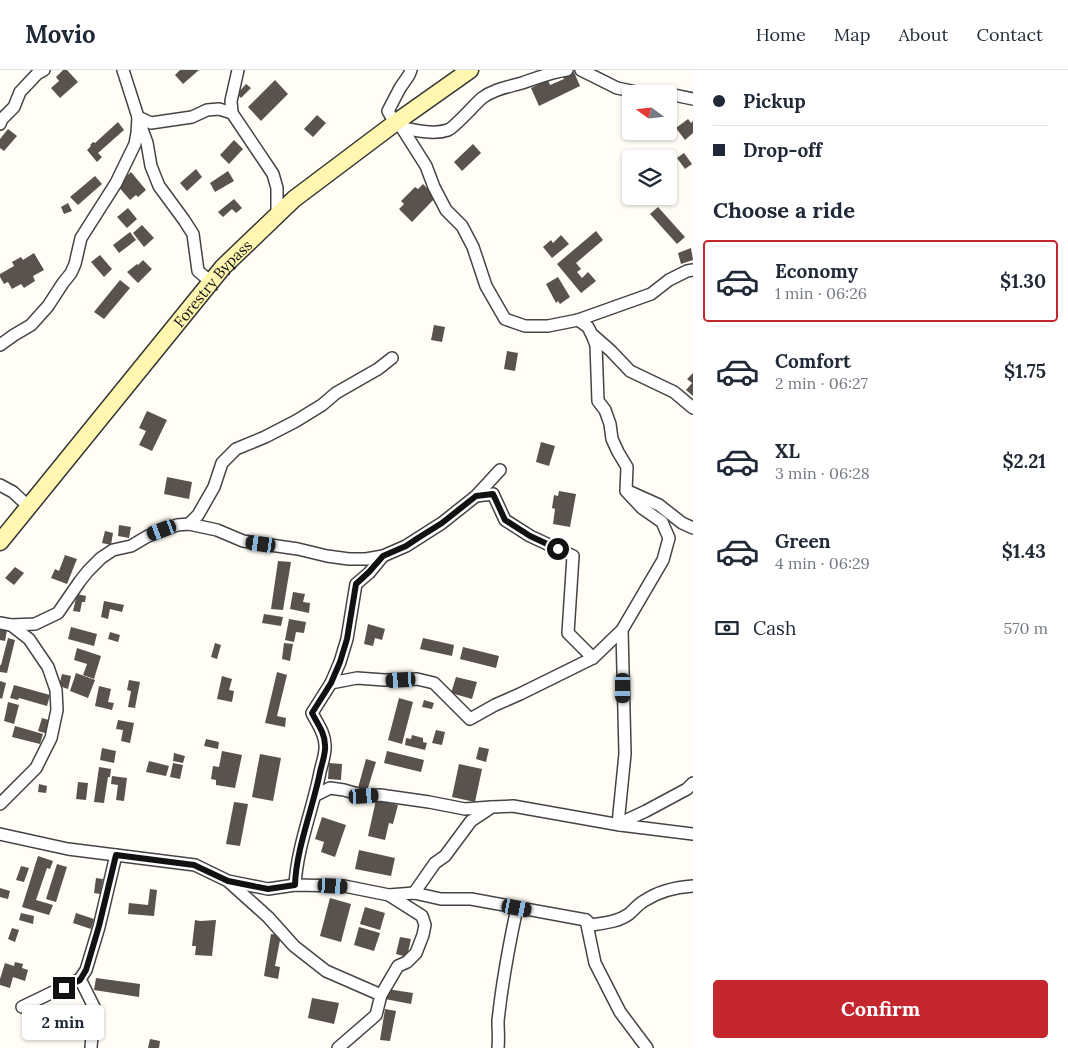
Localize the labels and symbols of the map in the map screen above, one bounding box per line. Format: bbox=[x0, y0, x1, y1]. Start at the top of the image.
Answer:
north arrow bbox=[622, 85, 678, 140]
street label: Forestry Bypass bbox=[169, 235, 256, 331]
car bbox=[145, 518, 178, 542]
car bbox=[245, 534, 276, 554]
route start bbox=[547, 538, 569, 560]
car bbox=[385, 672, 416, 688]
car bbox=[615, 673, 630, 703]
car bbox=[348, 788, 379, 804]
car bbox=[317, 878, 348, 894]
car bbox=[500, 898, 533, 918]
route end bbox=[53, 977, 75, 999]
callout: 2 min bbox=[23, 1006, 105, 1040]

